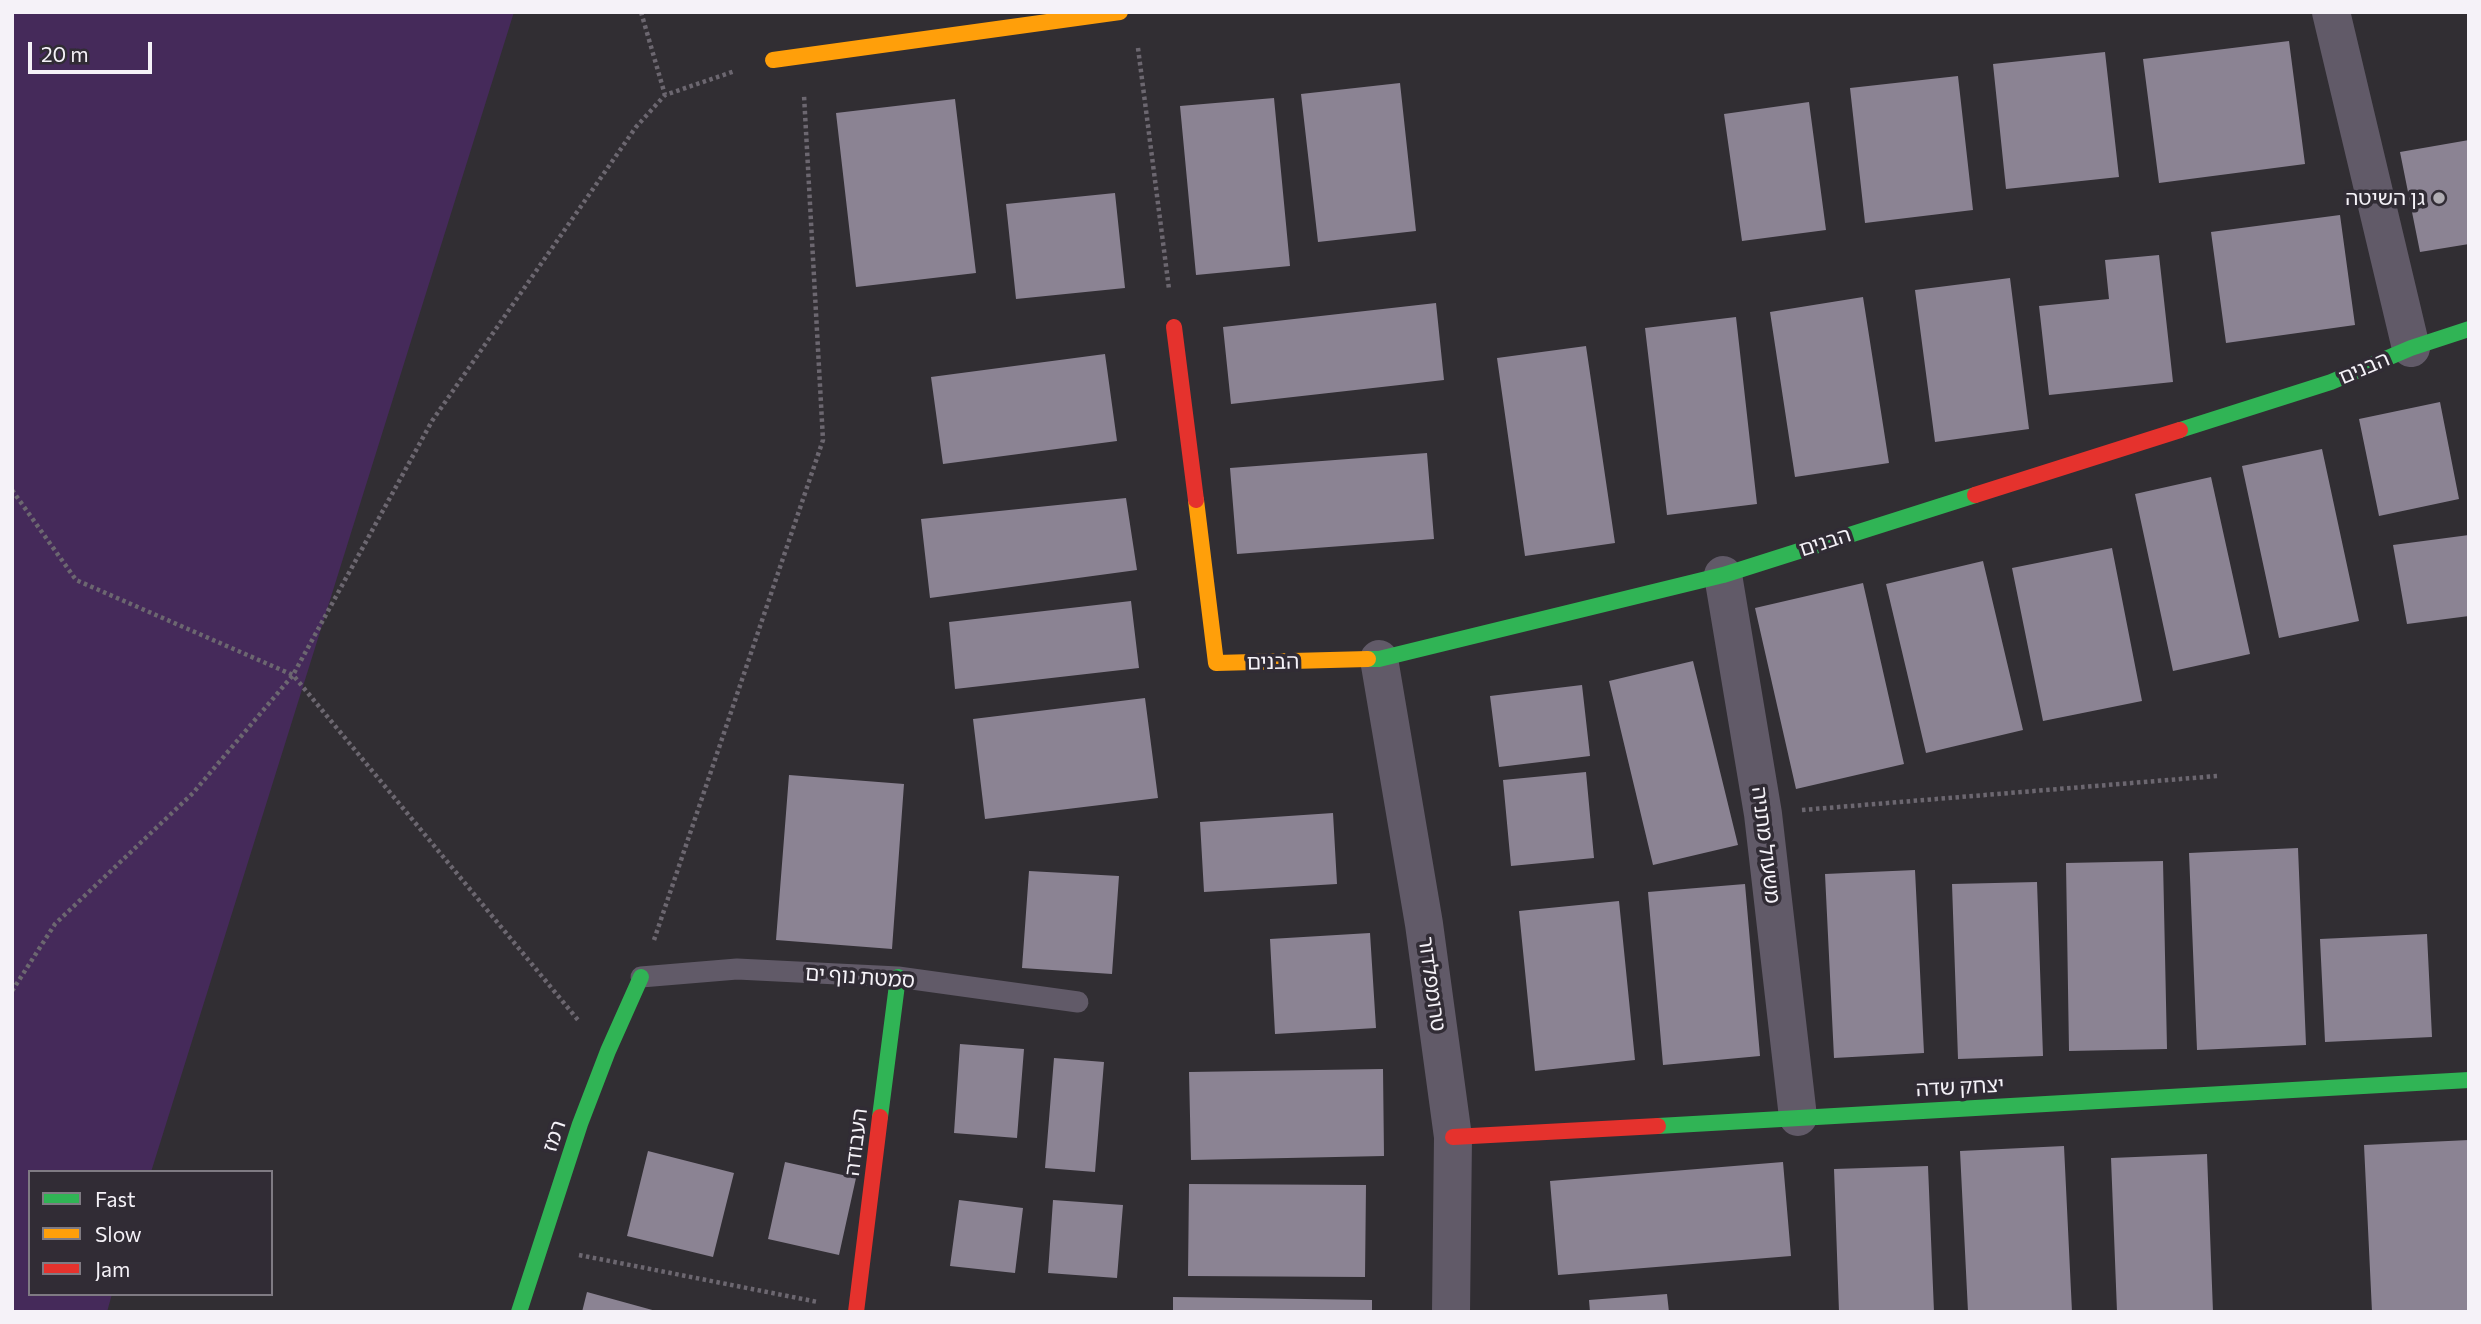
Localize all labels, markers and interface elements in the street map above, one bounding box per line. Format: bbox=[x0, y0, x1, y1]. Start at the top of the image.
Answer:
scale bar bbox=[32, 28, 156, 72]
text: 20 m bbox=[41, 41, 89, 66]
place label: גן השיטה bbox=[2345, 185, 2425, 211]
marker: גן השיטה bbox=[2431, 190, 2447, 206]
street label: הבנים bbox=[2335, 346, 2393, 390]
street label: הבנים bbox=[1796, 522, 1854, 562]
street label: הבנים bbox=[1246, 649, 1300, 675]
street label: משעול מתניה bbox=[1746, 785, 1786, 905]
street label: טרומפלדור bbox=[1413, 935, 1451, 1033]
street label: סמטת נוף ים bbox=[804, 961, 916, 993]
street label: יצחק שדה bbox=[1915, 1072, 2005, 1102]
street label: העבודה bbox=[839, 1107, 873, 1177]
street label: רמז bbox=[537, 1117, 571, 1155]
legend bbox=[28, 1170, 273, 1296]
text: Fast bbox=[95, 1186, 136, 1211]
text: Slow bbox=[95, 1221, 142, 1246]
text: Jam bbox=[95, 1256, 130, 1281]

